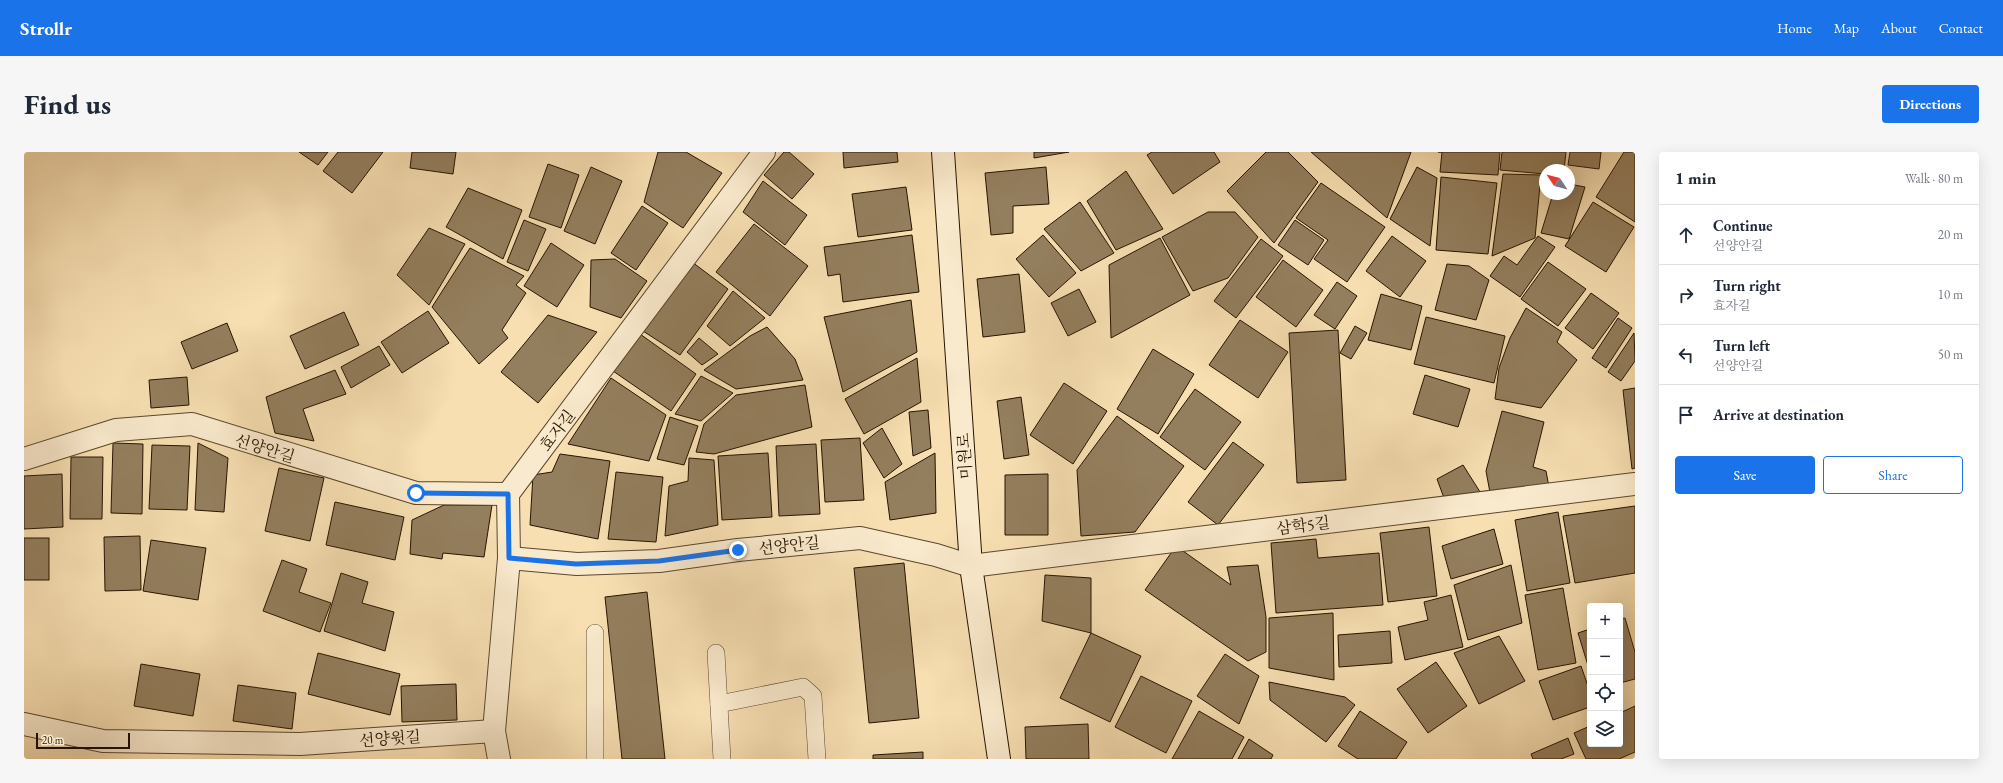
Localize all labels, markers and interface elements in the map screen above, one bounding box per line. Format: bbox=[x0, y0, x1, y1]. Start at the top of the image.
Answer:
text: Strollr bbox=[20, 16, 72, 41]
text: Home bbox=[1777, 19, 1812, 37]
text: Map bbox=[1834, 19, 1859, 37]
text: About bbox=[1881, 19, 1917, 37]
text: Contact bbox=[1939, 19, 1983, 37]
button: Directions bbox=[1882, 85, 1979, 123]
text: Find us bbox=[24, 86, 111, 122]
north arrow bbox=[1539, 164, 1575, 200]
text: 1 min bbox=[1675, 167, 1716, 189]
text: Walk · 80 m bbox=[1905, 170, 1963, 187]
text: Continue bbox=[1713, 216, 1773, 235]
icon: ahead bbox=[1675, 224, 1697, 246]
text: 20 m bbox=[1938, 226, 1963, 243]
text: 선양안길 bbox=[1713, 237, 1763, 254]
text: Turn right bbox=[1713, 276, 1781, 295]
icon: right bbox=[1675, 284, 1697, 306]
text: 10 m bbox=[1938, 286, 1963, 303]
text: 효자길 bbox=[1713, 297, 1751, 314]
text: Turn left bbox=[1713, 336, 1770, 355]
icon: left bbox=[1675, 344, 1697, 366]
text: 50 m bbox=[1938, 346, 1963, 363]
text: 선양안길 bbox=[1713, 357, 1763, 374]
icon: arrive bbox=[1675, 404, 1697, 426]
street label: 효자길 bbox=[535, 405, 580, 455]
text: Arrive at destination bbox=[1713, 405, 1844, 424]
street label: 선양안길 bbox=[232, 429, 297, 468]
street label: 미원로 bbox=[952, 432, 977, 480]
button: Save bbox=[1675, 456, 1815, 494]
button: Share bbox=[1823, 456, 1963, 494]
route start bbox=[407, 484, 425, 502]
street label: 삼학5길 bbox=[1275, 512, 1331, 539]
street label: 선양안길 bbox=[757, 532, 821, 559]
route end bbox=[729, 541, 747, 559]
map controls bbox=[1587, 603, 1623, 747]
button: + bbox=[1587, 603, 1623, 639]
button: − bbox=[1587, 639, 1623, 675]
button: locate bbox=[1587, 675, 1623, 711]
button: layers bbox=[1587, 711, 1623, 747]
street label: 선양윗길 bbox=[358, 726, 422, 751]
scale bar bbox=[36, 731, 130, 750]
text: 20 m bbox=[42, 733, 63, 747]

